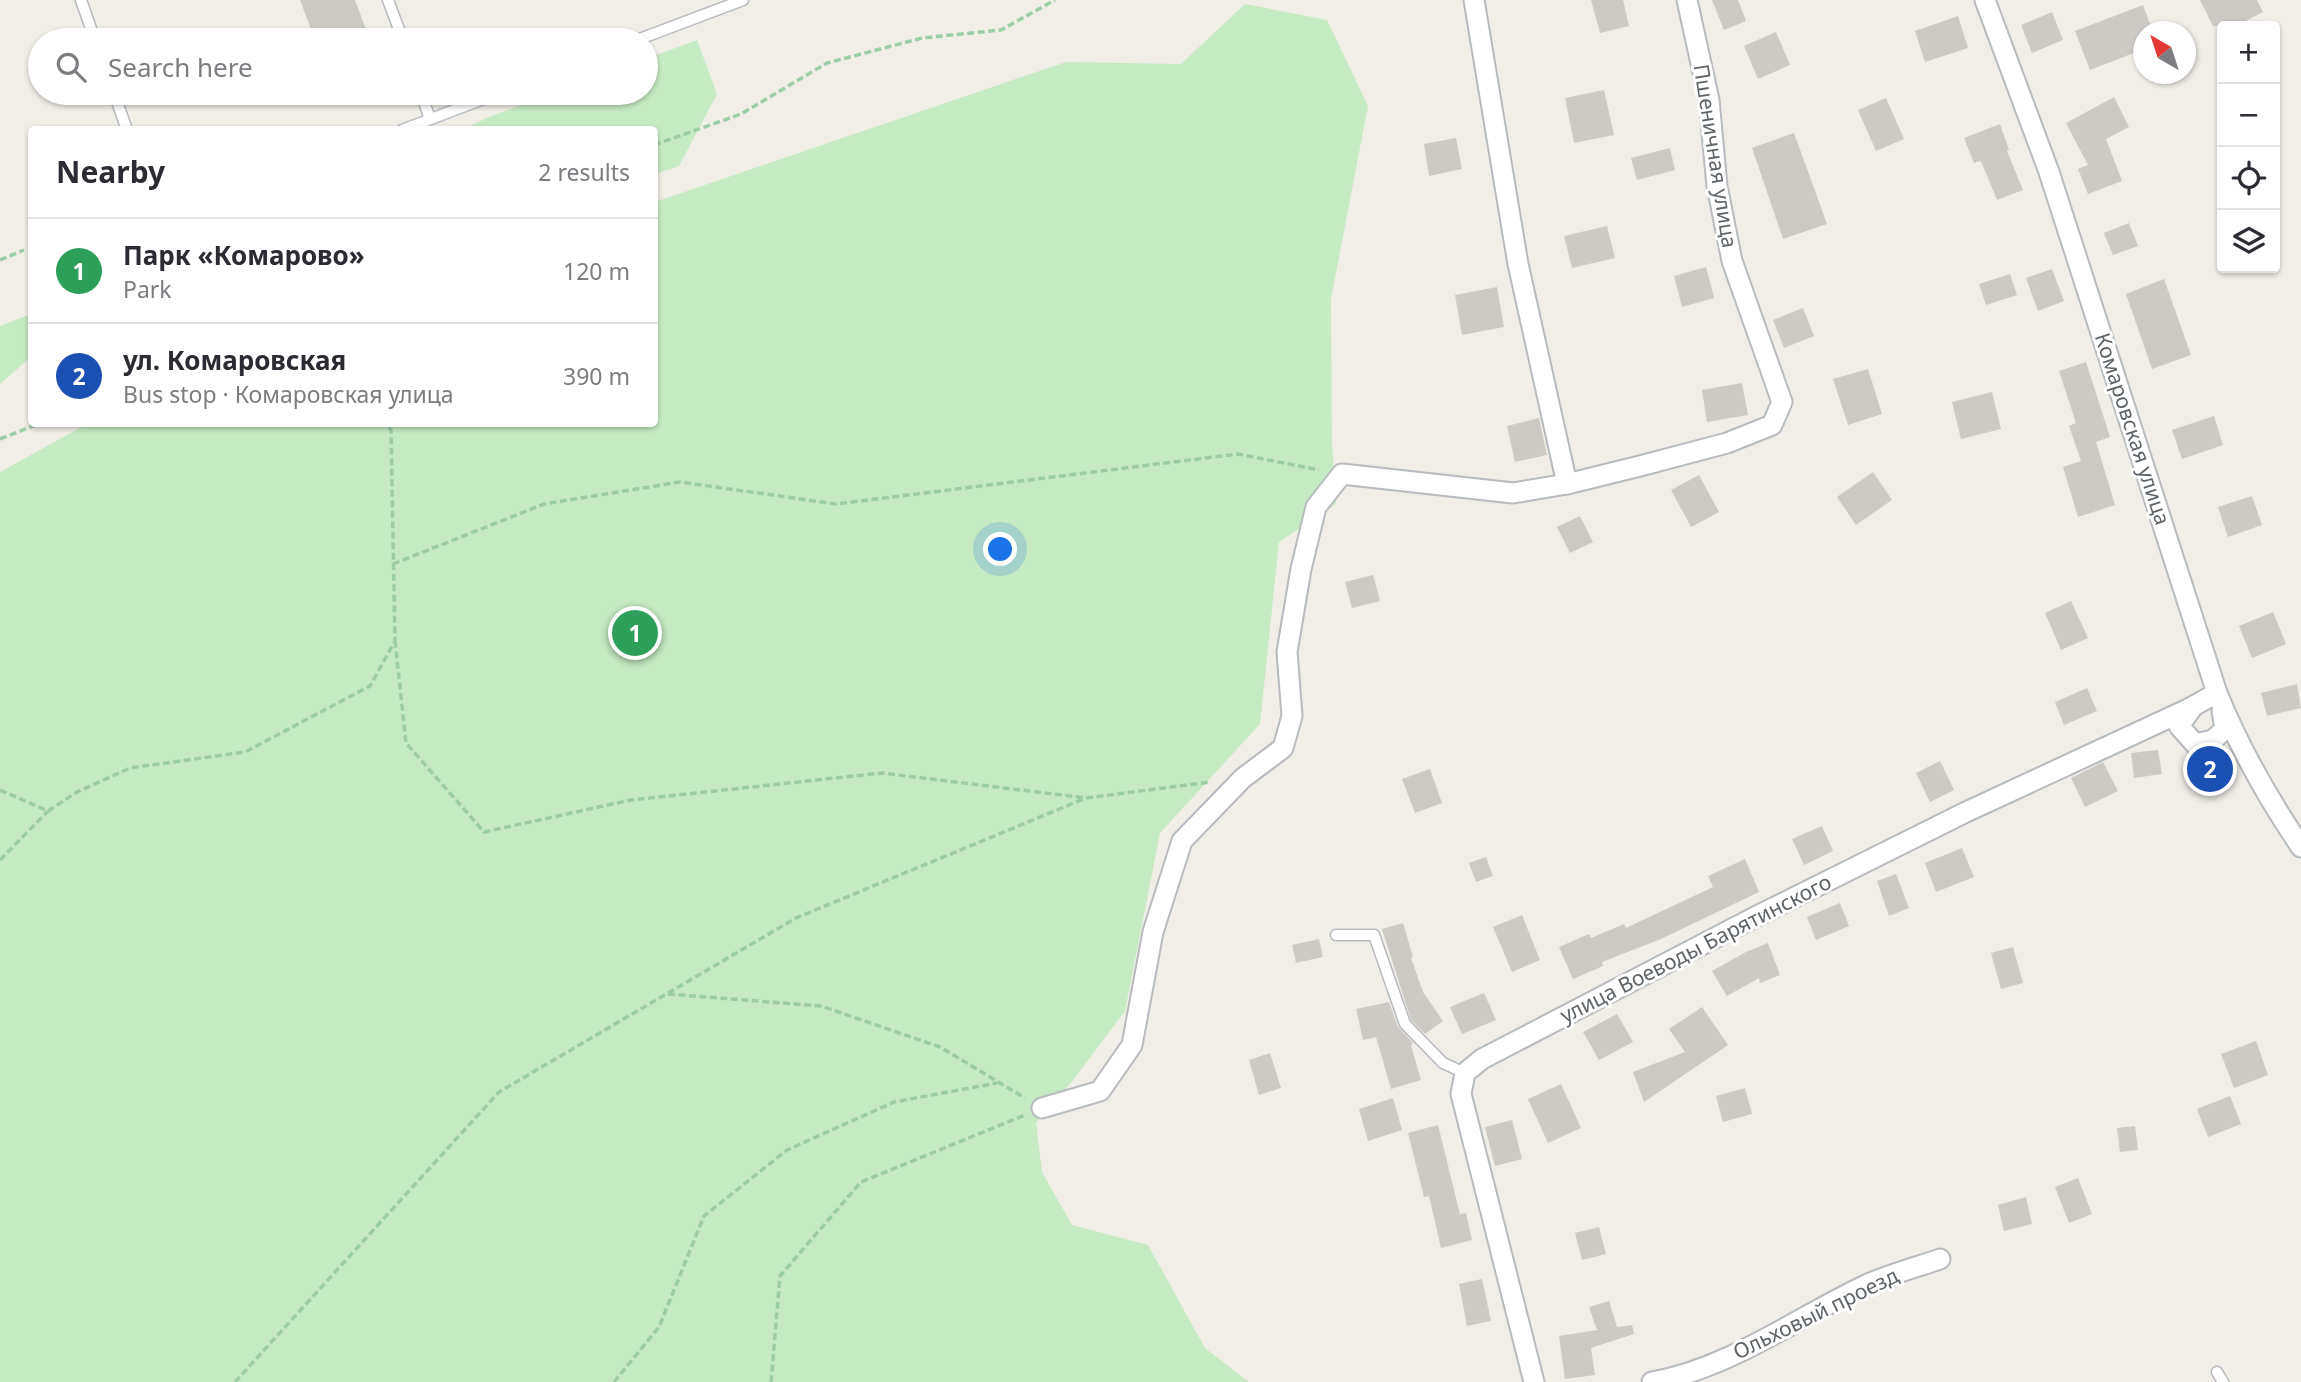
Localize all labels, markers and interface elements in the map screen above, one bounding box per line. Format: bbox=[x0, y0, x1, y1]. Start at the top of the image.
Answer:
north arrow bbox=[2133, 21, 2196, 84]
map controls bbox=[2217, 21, 2280, 273]
button: + bbox=[2217, 21, 2280, 84]
search box bbox=[28, 28, 658, 105]
icon: search bbox=[52, 48, 90, 86]
text: Search here bbox=[108, 49, 253, 85]
street label: Пшеничная улица bbox=[1688, 62, 1744, 250]
button: − bbox=[2217, 84, 2280, 147]
button: locate bbox=[2217, 147, 2280, 210]
text: Nearby bbox=[56, 151, 165, 192]
text: 2 results bbox=[538, 156, 630, 188]
button: layers bbox=[2217, 210, 2280, 273]
text: Парк «Комарово» bbox=[123, 237, 365, 273]
text: 1 bbox=[72, 255, 86, 287]
text: 120 m bbox=[563, 255, 630, 287]
text: Park bbox=[123, 273, 172, 305]
street label: Комаровская улица bbox=[2089, 329, 2177, 528]
text: ул. Комаровская bbox=[123, 342, 346, 378]
text: 2 bbox=[72, 360, 86, 392]
text: 390 m bbox=[563, 360, 630, 392]
text: Bus stop · Комаровская улица bbox=[123, 378, 454, 410]
your location bbox=[983, 532, 1017, 566]
pin: 1 bbox=[612, 607, 658, 659]
pin: 2 bbox=[2187, 743, 2233, 795]
street label: улица Воеводы Барятинского bbox=[1555, 867, 1836, 1029]
street label: Ольховый проезд bbox=[1728, 1261, 1903, 1365]

